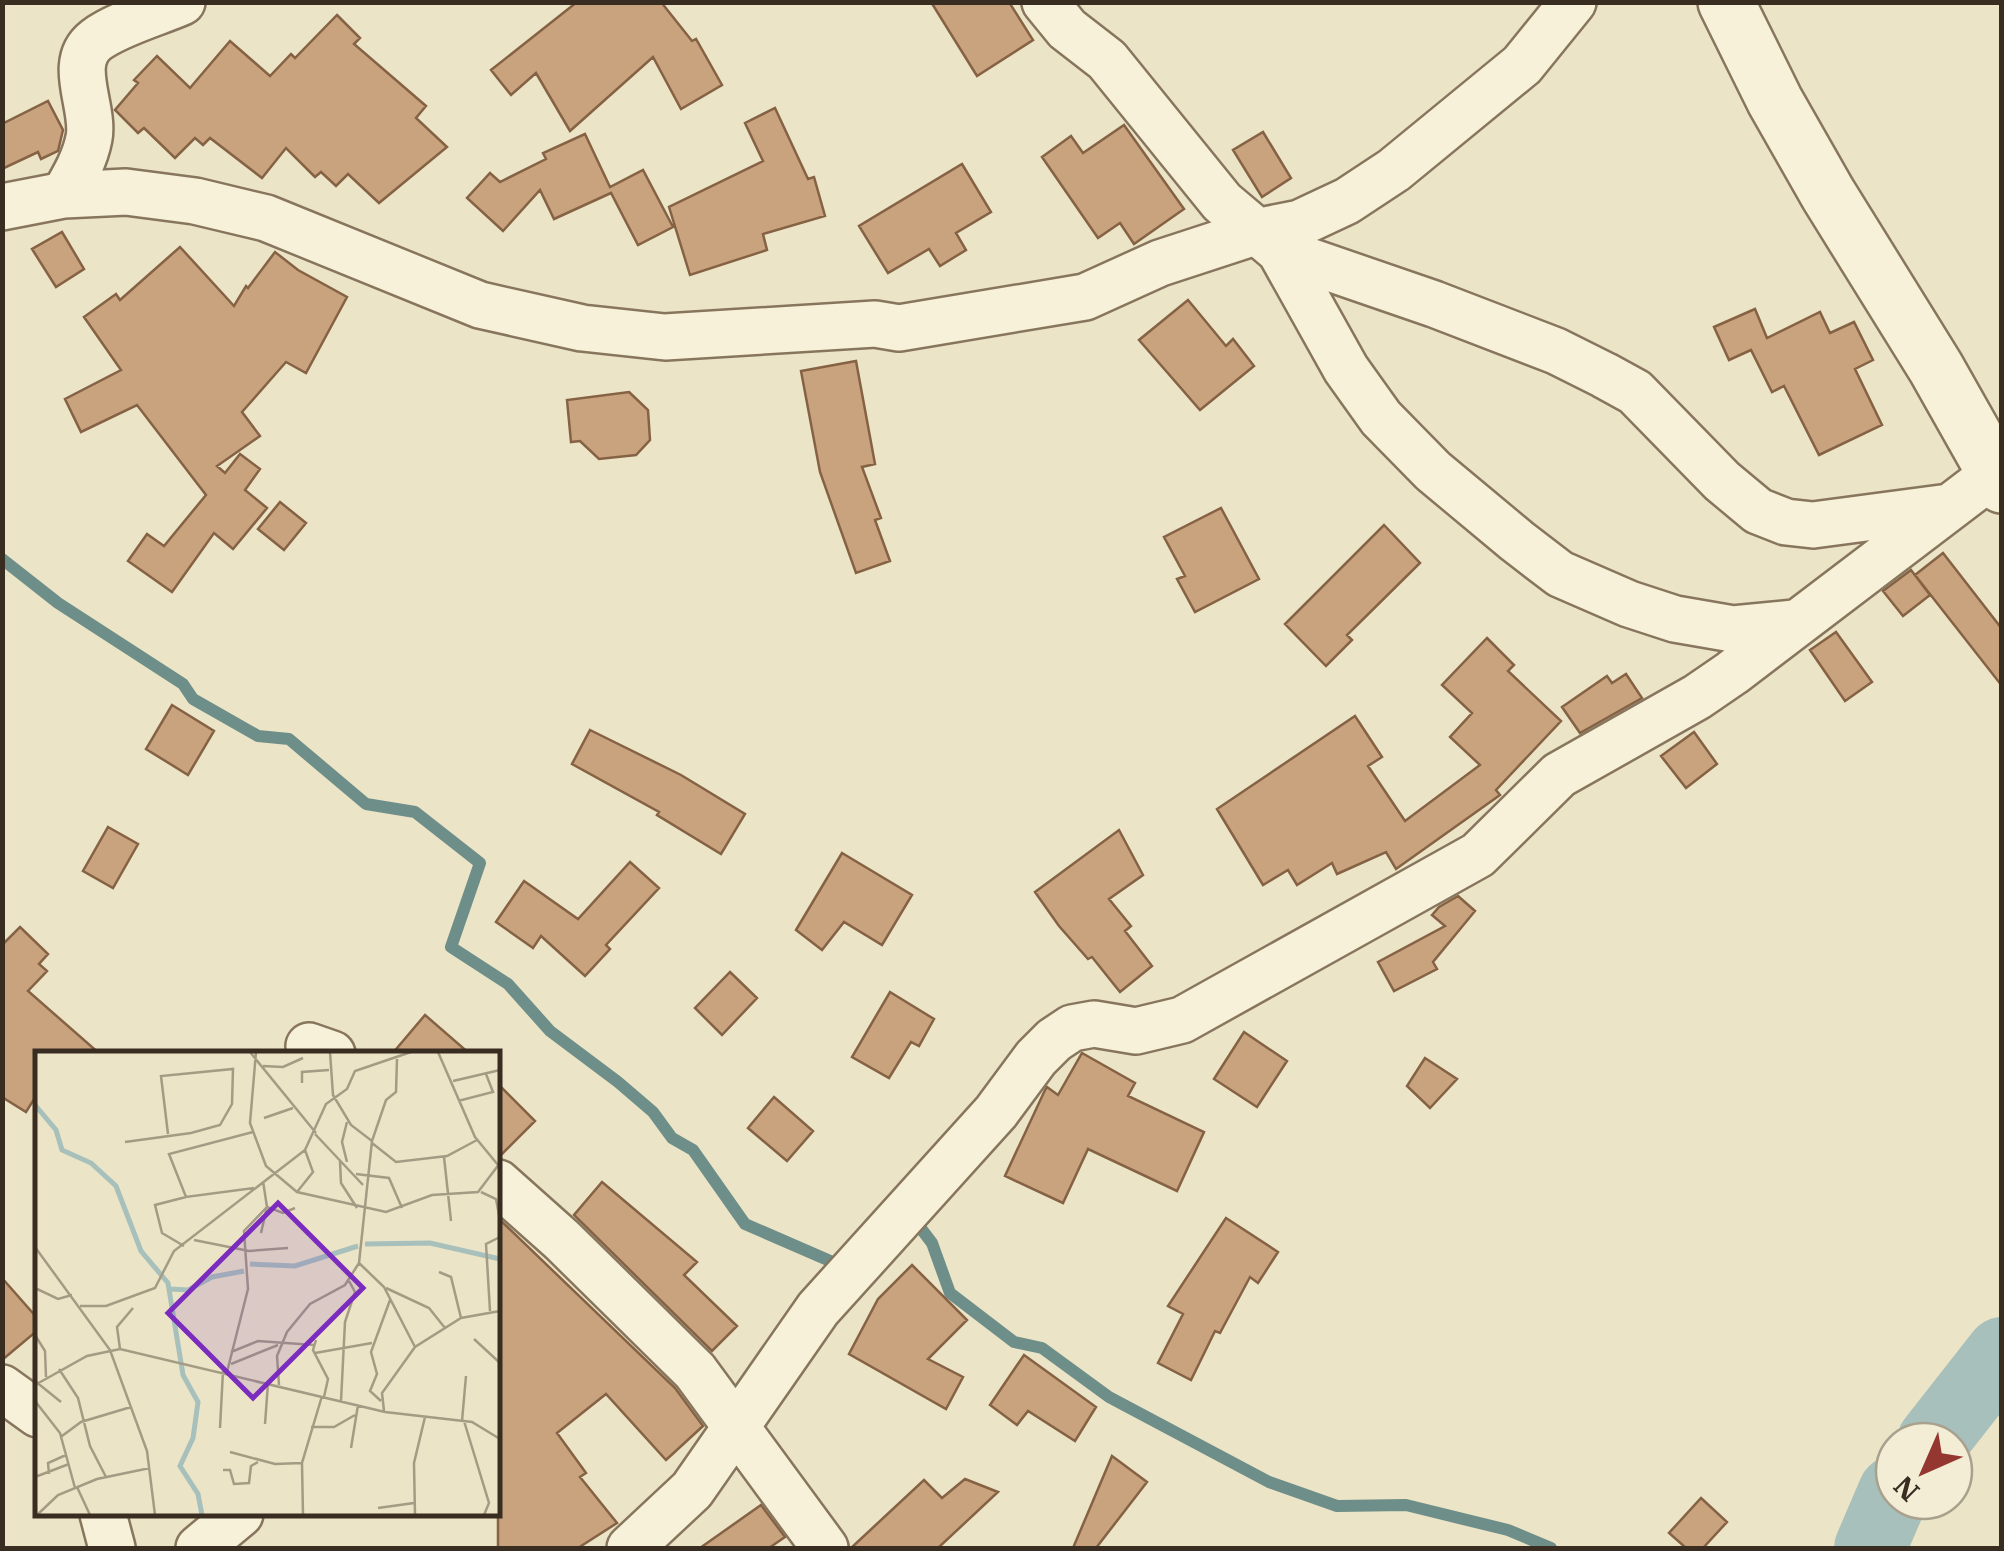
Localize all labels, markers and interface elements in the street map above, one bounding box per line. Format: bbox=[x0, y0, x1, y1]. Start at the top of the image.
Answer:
inset map bbox=[35, 1051, 500, 1516]
north arrow bbox=[1874, 1421, 1974, 1521]
text: N bbox=[1885, 1468, 1927, 1510]

